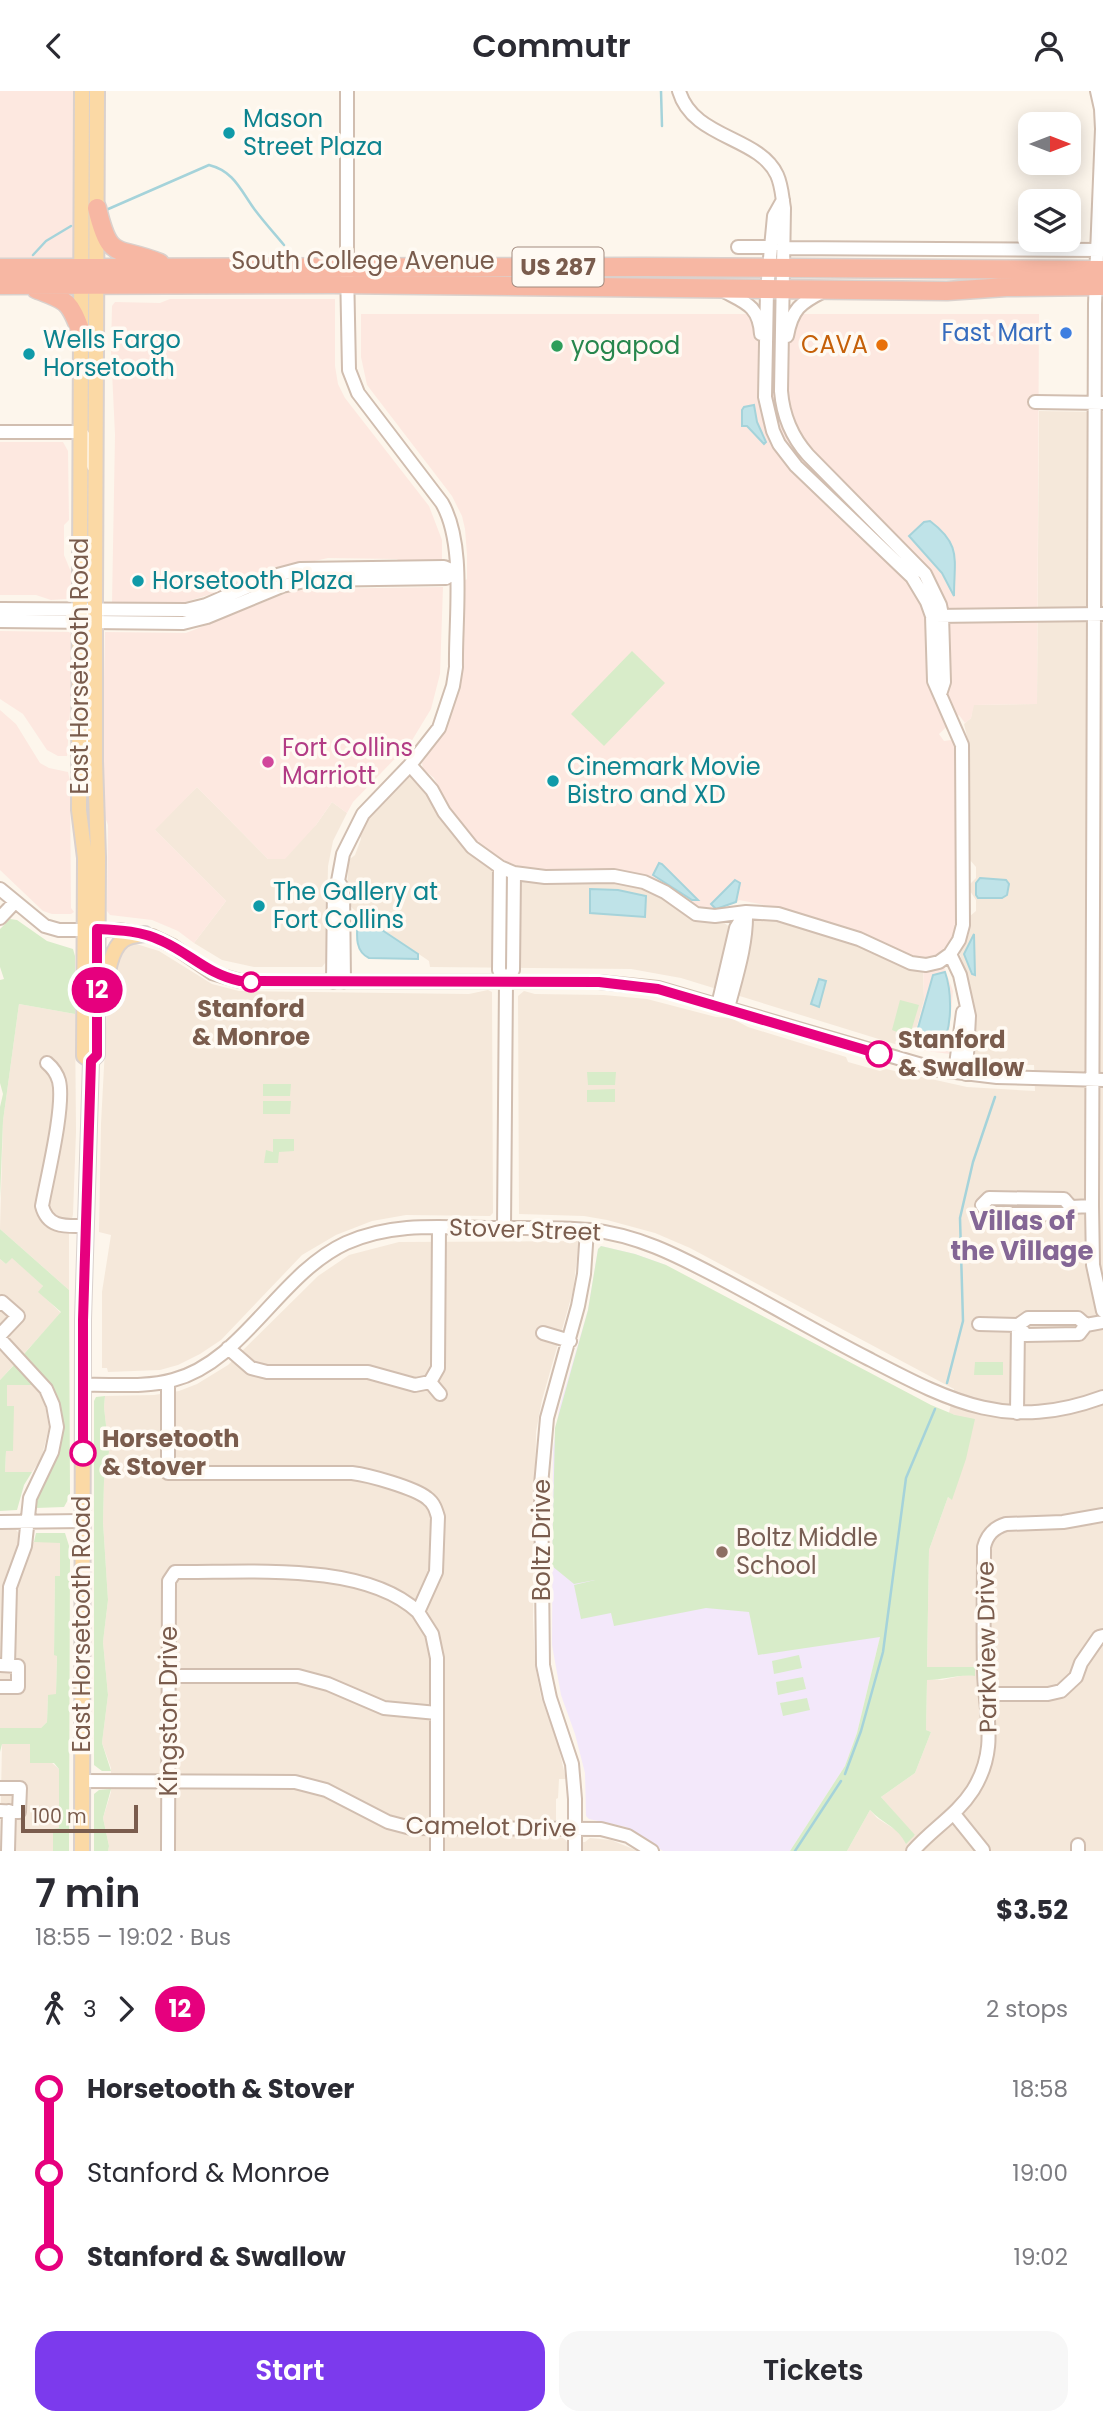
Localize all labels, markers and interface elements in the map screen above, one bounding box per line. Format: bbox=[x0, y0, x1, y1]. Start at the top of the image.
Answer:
text: Commutr bbox=[472, 23, 631, 68]
icon: back bbox=[35, 27, 73, 65]
icon: person bbox=[1030, 27, 1068, 65]
place label: Mason Street Plaza bbox=[243, 102, 383, 163]
north arrow bbox=[1018, 112, 1082, 175]
map controls bbox=[1018, 112, 1081, 252]
marker: Mason Street Plaza bbox=[221, 125, 237, 141]
button: layers bbox=[1018, 189, 1081, 252]
street label: South College Avenue bbox=[231, 244, 495, 277]
road number: US 287 bbox=[512, 247, 604, 287]
place label: Fast Mart bbox=[941, 316, 1052, 349]
place label: Wells Fargo Horsetooth bbox=[43, 323, 181, 384]
marker: Fast Mart bbox=[1058, 325, 1074, 341]
place label: CAVA bbox=[801, 328, 868, 361]
place label: yogapod bbox=[571, 329, 680, 362]
marker: CAVA bbox=[874, 337, 890, 353]
marker: yogapod bbox=[549, 338, 565, 354]
marker: Wells Fargo Horsetooth bbox=[21, 346, 37, 362]
street label: East Horsetooth Road bbox=[63, 538, 96, 794]
place label: Horsetooth Plaza bbox=[152, 564, 353, 597]
marker: Horsetooth Plaza bbox=[130, 573, 146, 589]
place label: Fort Collins Marriott bbox=[282, 731, 413, 792]
place label: Cinemark Movie Bistro and XD bbox=[567, 750, 761, 811]
marker: Fort Collins Marriott bbox=[260, 754, 276, 770]
marker: Cinemark Movie Bistro and XD bbox=[545, 773, 561, 789]
place label: The Gallery at Fort Collins bbox=[273, 875, 438, 936]
marker: The Gallery at Fort Collins bbox=[251, 898, 267, 914]
line badge: 12 bbox=[66, 967, 128, 1013]
marker: Stanford & Monroe bbox=[241, 972, 261, 992]
text: 12 bbox=[86, 973, 108, 1006]
place label: Stanford & Monroe bbox=[192, 992, 310, 1053]
place label: Stanford & Swallow bbox=[898, 1023, 1025, 1084]
marker: Stanford & Swallow bbox=[866, 1041, 892, 1067]
district label: Villas of the Village bbox=[951, 1203, 1093, 1269]
street label: Stover Street bbox=[448, 1210, 602, 1249]
place label: Horsetooth & Stover bbox=[102, 1422, 240, 1483]
marker: Horsetooth & Stover bbox=[70, 1440, 96, 1466]
street label: Boltz Drive bbox=[525, 1479, 558, 1601]
street label: East Horsetooth Road bbox=[65, 1496, 98, 1752]
place label: Boltz Middle School bbox=[736, 1521, 878, 1582]
marker: Boltz Middle School bbox=[714, 1544, 730, 1560]
street label: Parkview Drive bbox=[969, 1561, 1004, 1733]
street label: Kingston Drive bbox=[152, 1626, 185, 1796]
scale bar bbox=[21, 1802, 138, 1834]
text: 100 m bbox=[32, 1803, 87, 1830]
street label: Camelot Drive bbox=[405, 1809, 577, 1844]
text: 7 min bbox=[35, 1867, 140, 1920]
text: $3.52 bbox=[996, 1892, 1068, 1928]
text: 18:55 – 19:02 · Bus bbox=[35, 1921, 231, 1953]
icon: walk bbox=[35, 1990, 73, 2028]
icon: forward bbox=[107, 1990, 145, 2028]
text: 12 bbox=[169, 1992, 191, 2025]
text: 3 bbox=[83, 1993, 97, 2025]
text: 2 stops bbox=[986, 1993, 1068, 2025]
text: Horsetooth & Stover bbox=[87, 2071, 354, 2107]
text: 18:58 bbox=[1012, 2073, 1068, 2105]
text: Stanford & Monroe bbox=[87, 2155, 330, 2191]
text: 19:00 bbox=[1012, 2157, 1068, 2189]
text: Stanford & Swallow bbox=[87, 2239, 346, 2275]
text: 19:02 bbox=[1014, 2241, 1068, 2273]
button: Start bbox=[35, 2331, 545, 2411]
button: Tickets bbox=[559, 2331, 1068, 2411]

